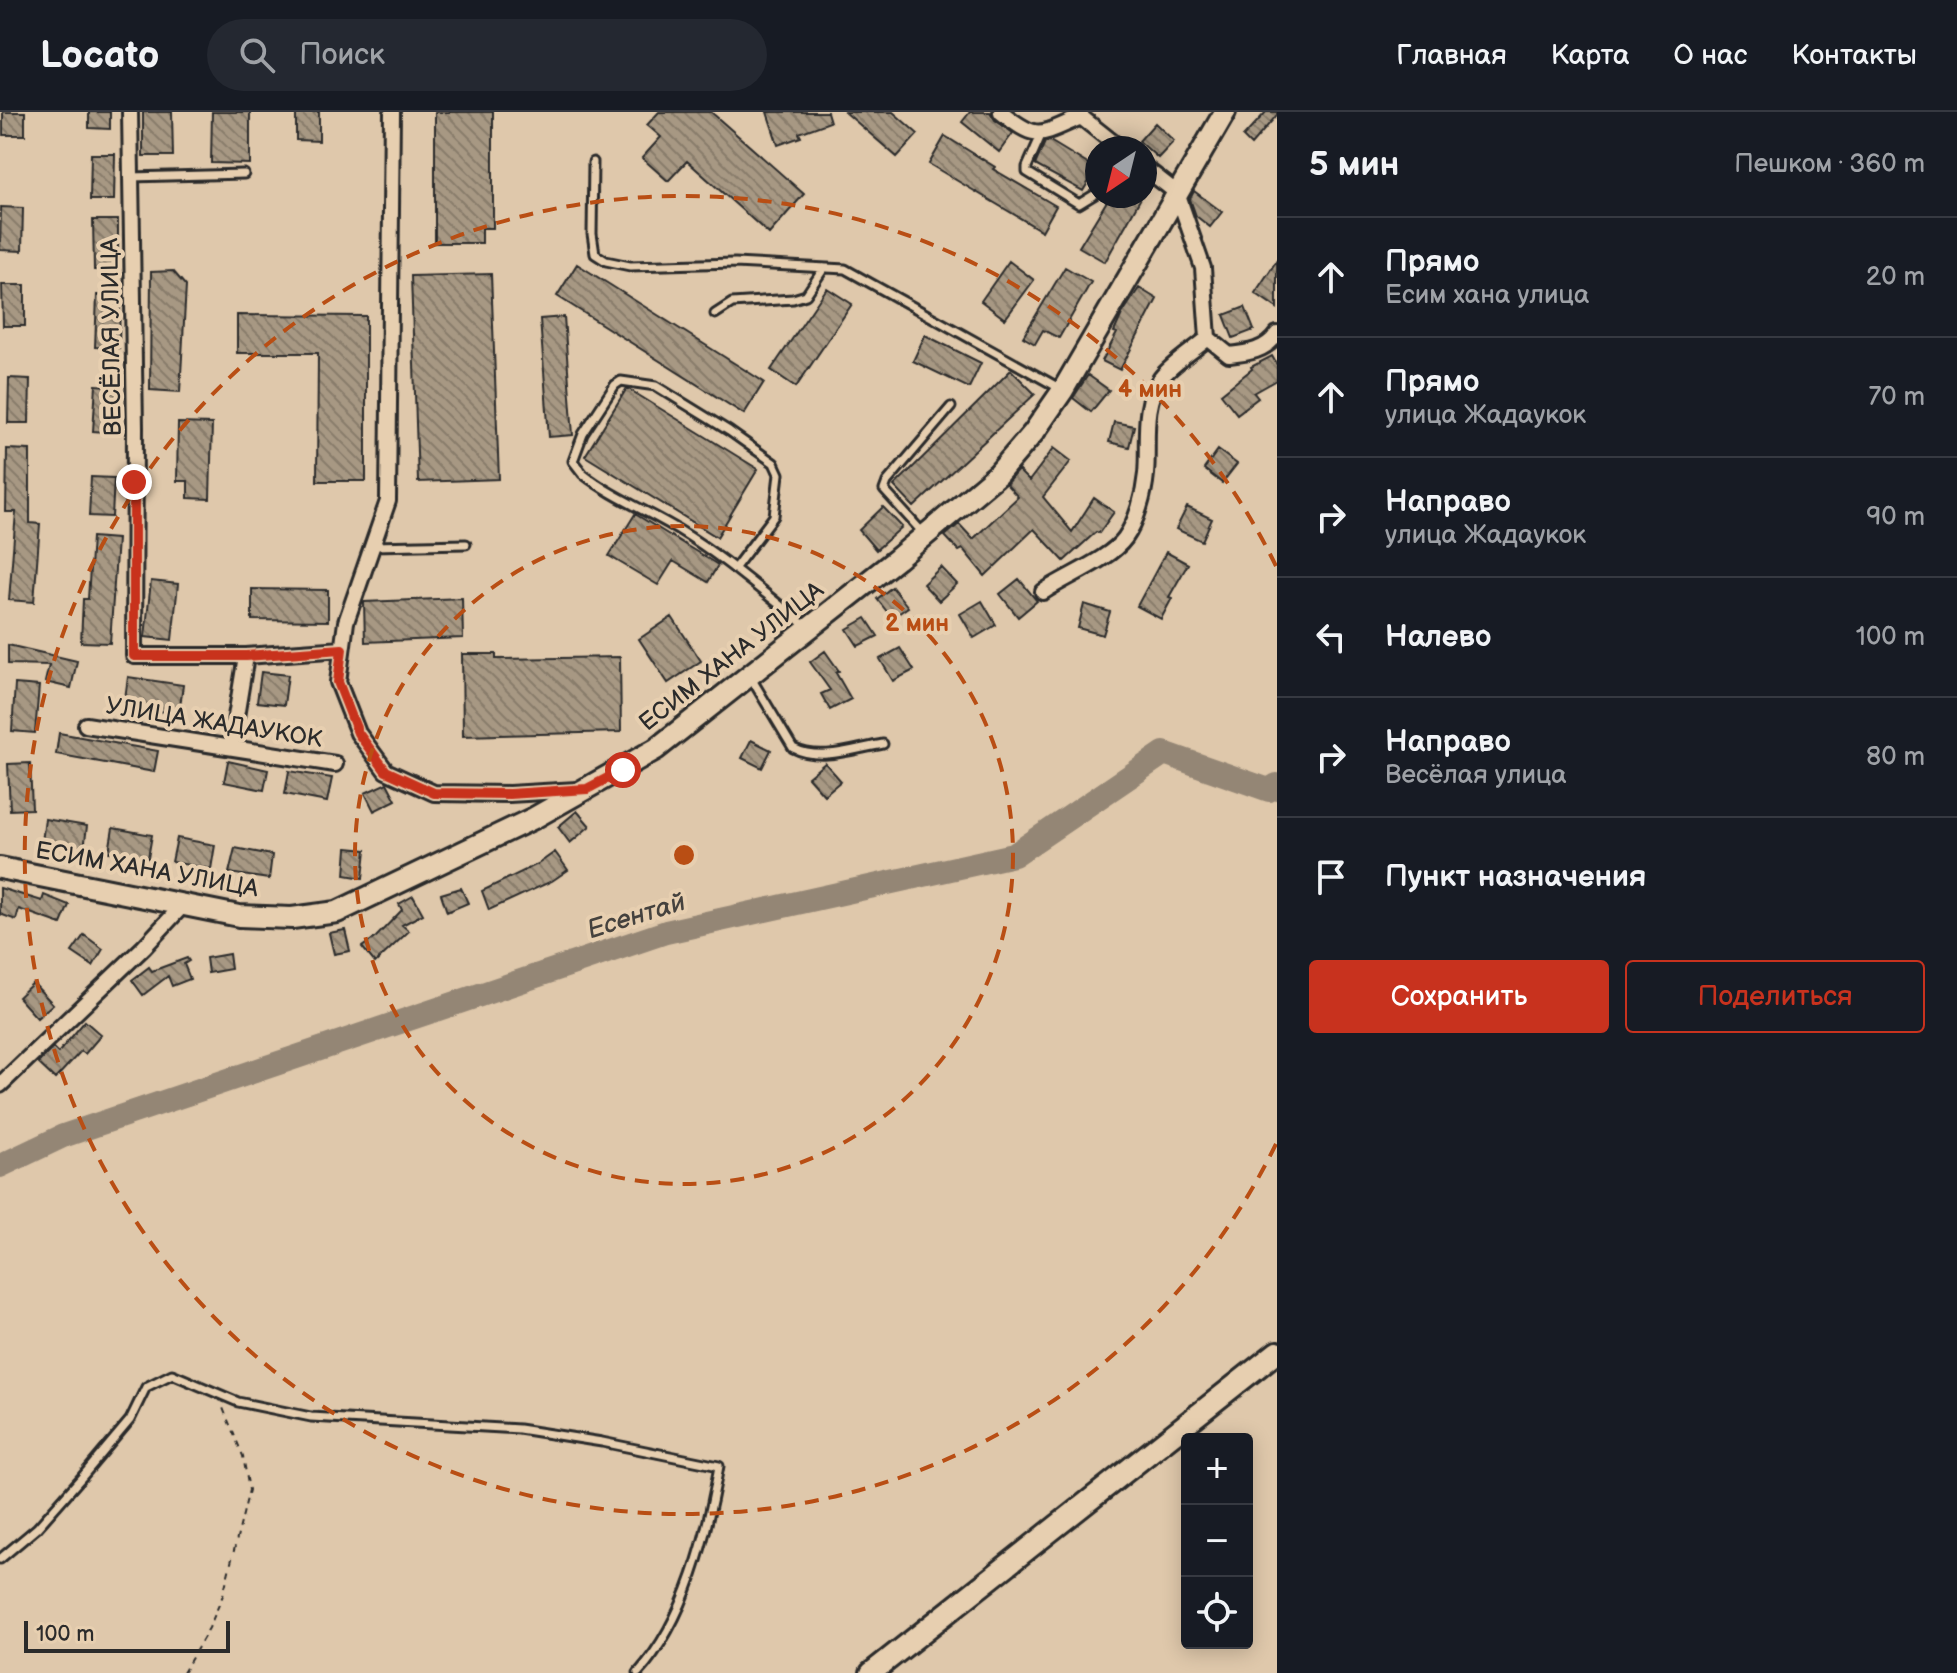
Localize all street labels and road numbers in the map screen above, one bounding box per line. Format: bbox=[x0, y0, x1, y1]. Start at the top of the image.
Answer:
street label: ВЕСЁЛАЯ УЛИЦА bbox=[95, 237, 128, 436]
street label: ЕСИМ ХАНА УЛИЦА bbox=[633, 575, 830, 737]
street label: УЛИЦА ЖАДАУКОК bbox=[104, 691, 325, 754]
street label: ЕСИМ ХАНА УЛИЦА bbox=[33, 836, 261, 903]

